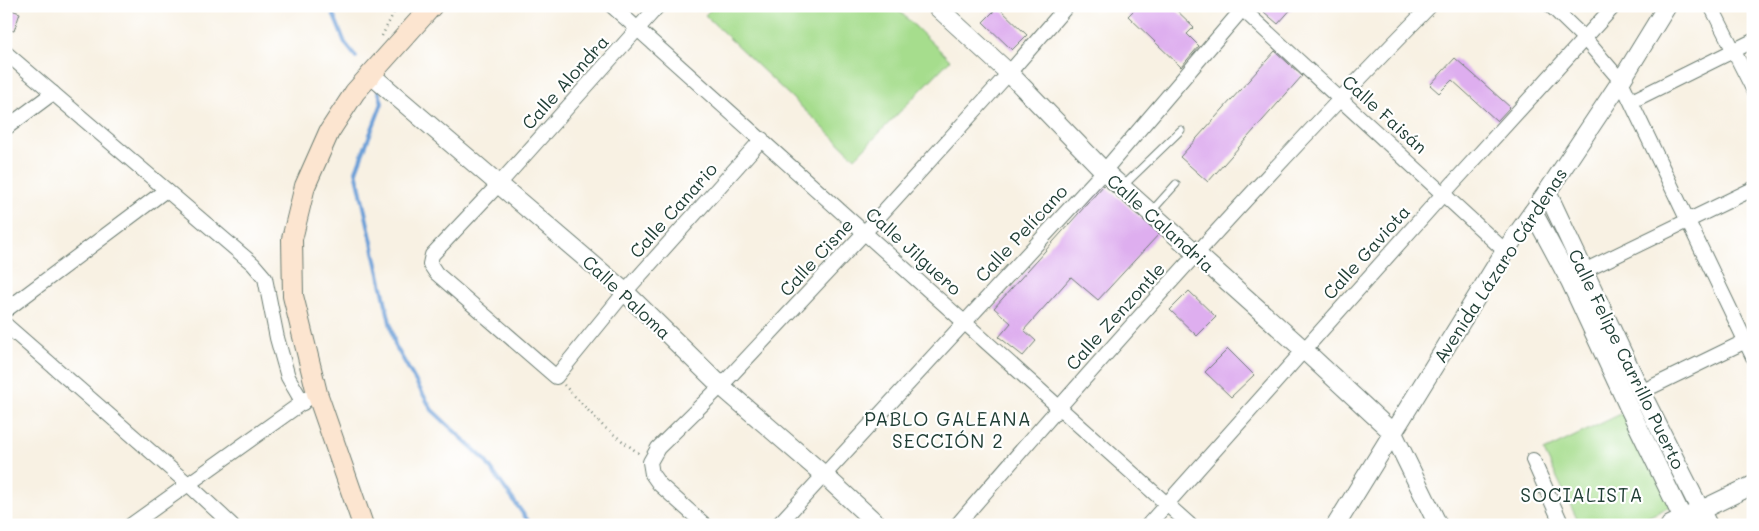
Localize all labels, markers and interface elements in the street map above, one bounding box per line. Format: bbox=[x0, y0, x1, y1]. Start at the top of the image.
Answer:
street label: Calle Alondra bbox=[516, 30, 614, 134]
street label: Calle Faisán bbox=[1337, 69, 1433, 159]
street label: Calle Canario bbox=[624, 157, 722, 263]
street label: Avenida Lázaro Cárdenas bbox=[1428, 163, 1572, 367]
street label: Calle Calandria bbox=[1102, 168, 1220, 278]
street label: Calle Pelícano bbox=[970, 179, 1073, 287]
street label: Calle Gaviota bbox=[1317, 200, 1415, 304]
street label: Calle Jilguero bbox=[861, 202, 967, 301]
street label: Calle Cisne bbox=[774, 213, 858, 301]
street label: Calle Felipe Carrillo Puerto bbox=[1563, 245, 1691, 473]
street label: Calle Paloma bbox=[578, 250, 676, 344]
street label: Calle Zenzontle bbox=[1060, 257, 1170, 375]
district label: PABLO GALEANA SECCIÓN 2 bbox=[864, 406, 1032, 453]
district label: SOCIALISTA bbox=[1520, 482, 1644, 507]

